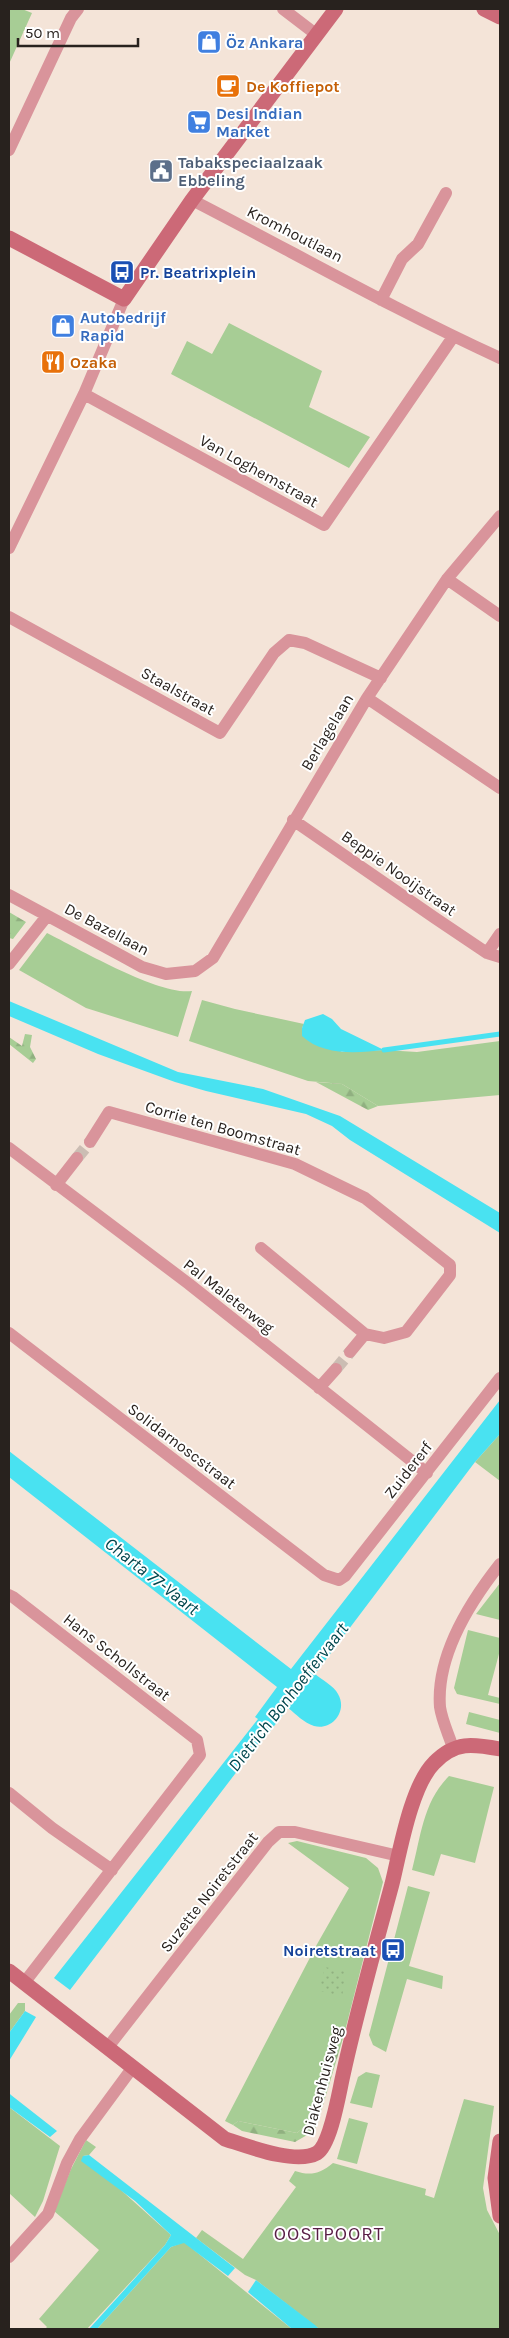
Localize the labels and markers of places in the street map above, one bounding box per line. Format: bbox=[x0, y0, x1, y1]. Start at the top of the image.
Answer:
shop icon: Öz Ankara bbox=[196, 29, 222, 55]
place label: Öz Ankara bbox=[226, 33, 303, 52]
cafe icon: De Koffiepot bbox=[215, 73, 241, 99]
place label: De Koffiepot bbox=[246, 77, 340, 96]
place label: Desi Indian Market bbox=[216, 104, 302, 141]
supermarket icon: Desi Indian Market bbox=[186, 109, 212, 135]
place label: Tabakspeciaalzaak Ebbeling bbox=[178, 153, 324, 190]
public building icon: Tabakspeciaalzaak Ebbeling bbox=[148, 158, 174, 184]
bus stop icon: Pr. Beatrixplein bbox=[109, 259, 135, 285]
place label: Pr. Beatrixplein bbox=[140, 263, 256, 282]
place label: Autobedrijf Rapid bbox=[80, 308, 166, 345]
shop icon: Autobedrijf Rapid bbox=[50, 313, 76, 339]
restaurant icon: Ozaka bbox=[40, 349, 66, 375]
place label: Ozaka bbox=[70, 353, 117, 372]
bus stop icon: Noiretstraat bbox=[380, 1937, 406, 1963]
place label: Noiretstraat bbox=[283, 1941, 376, 1960]

